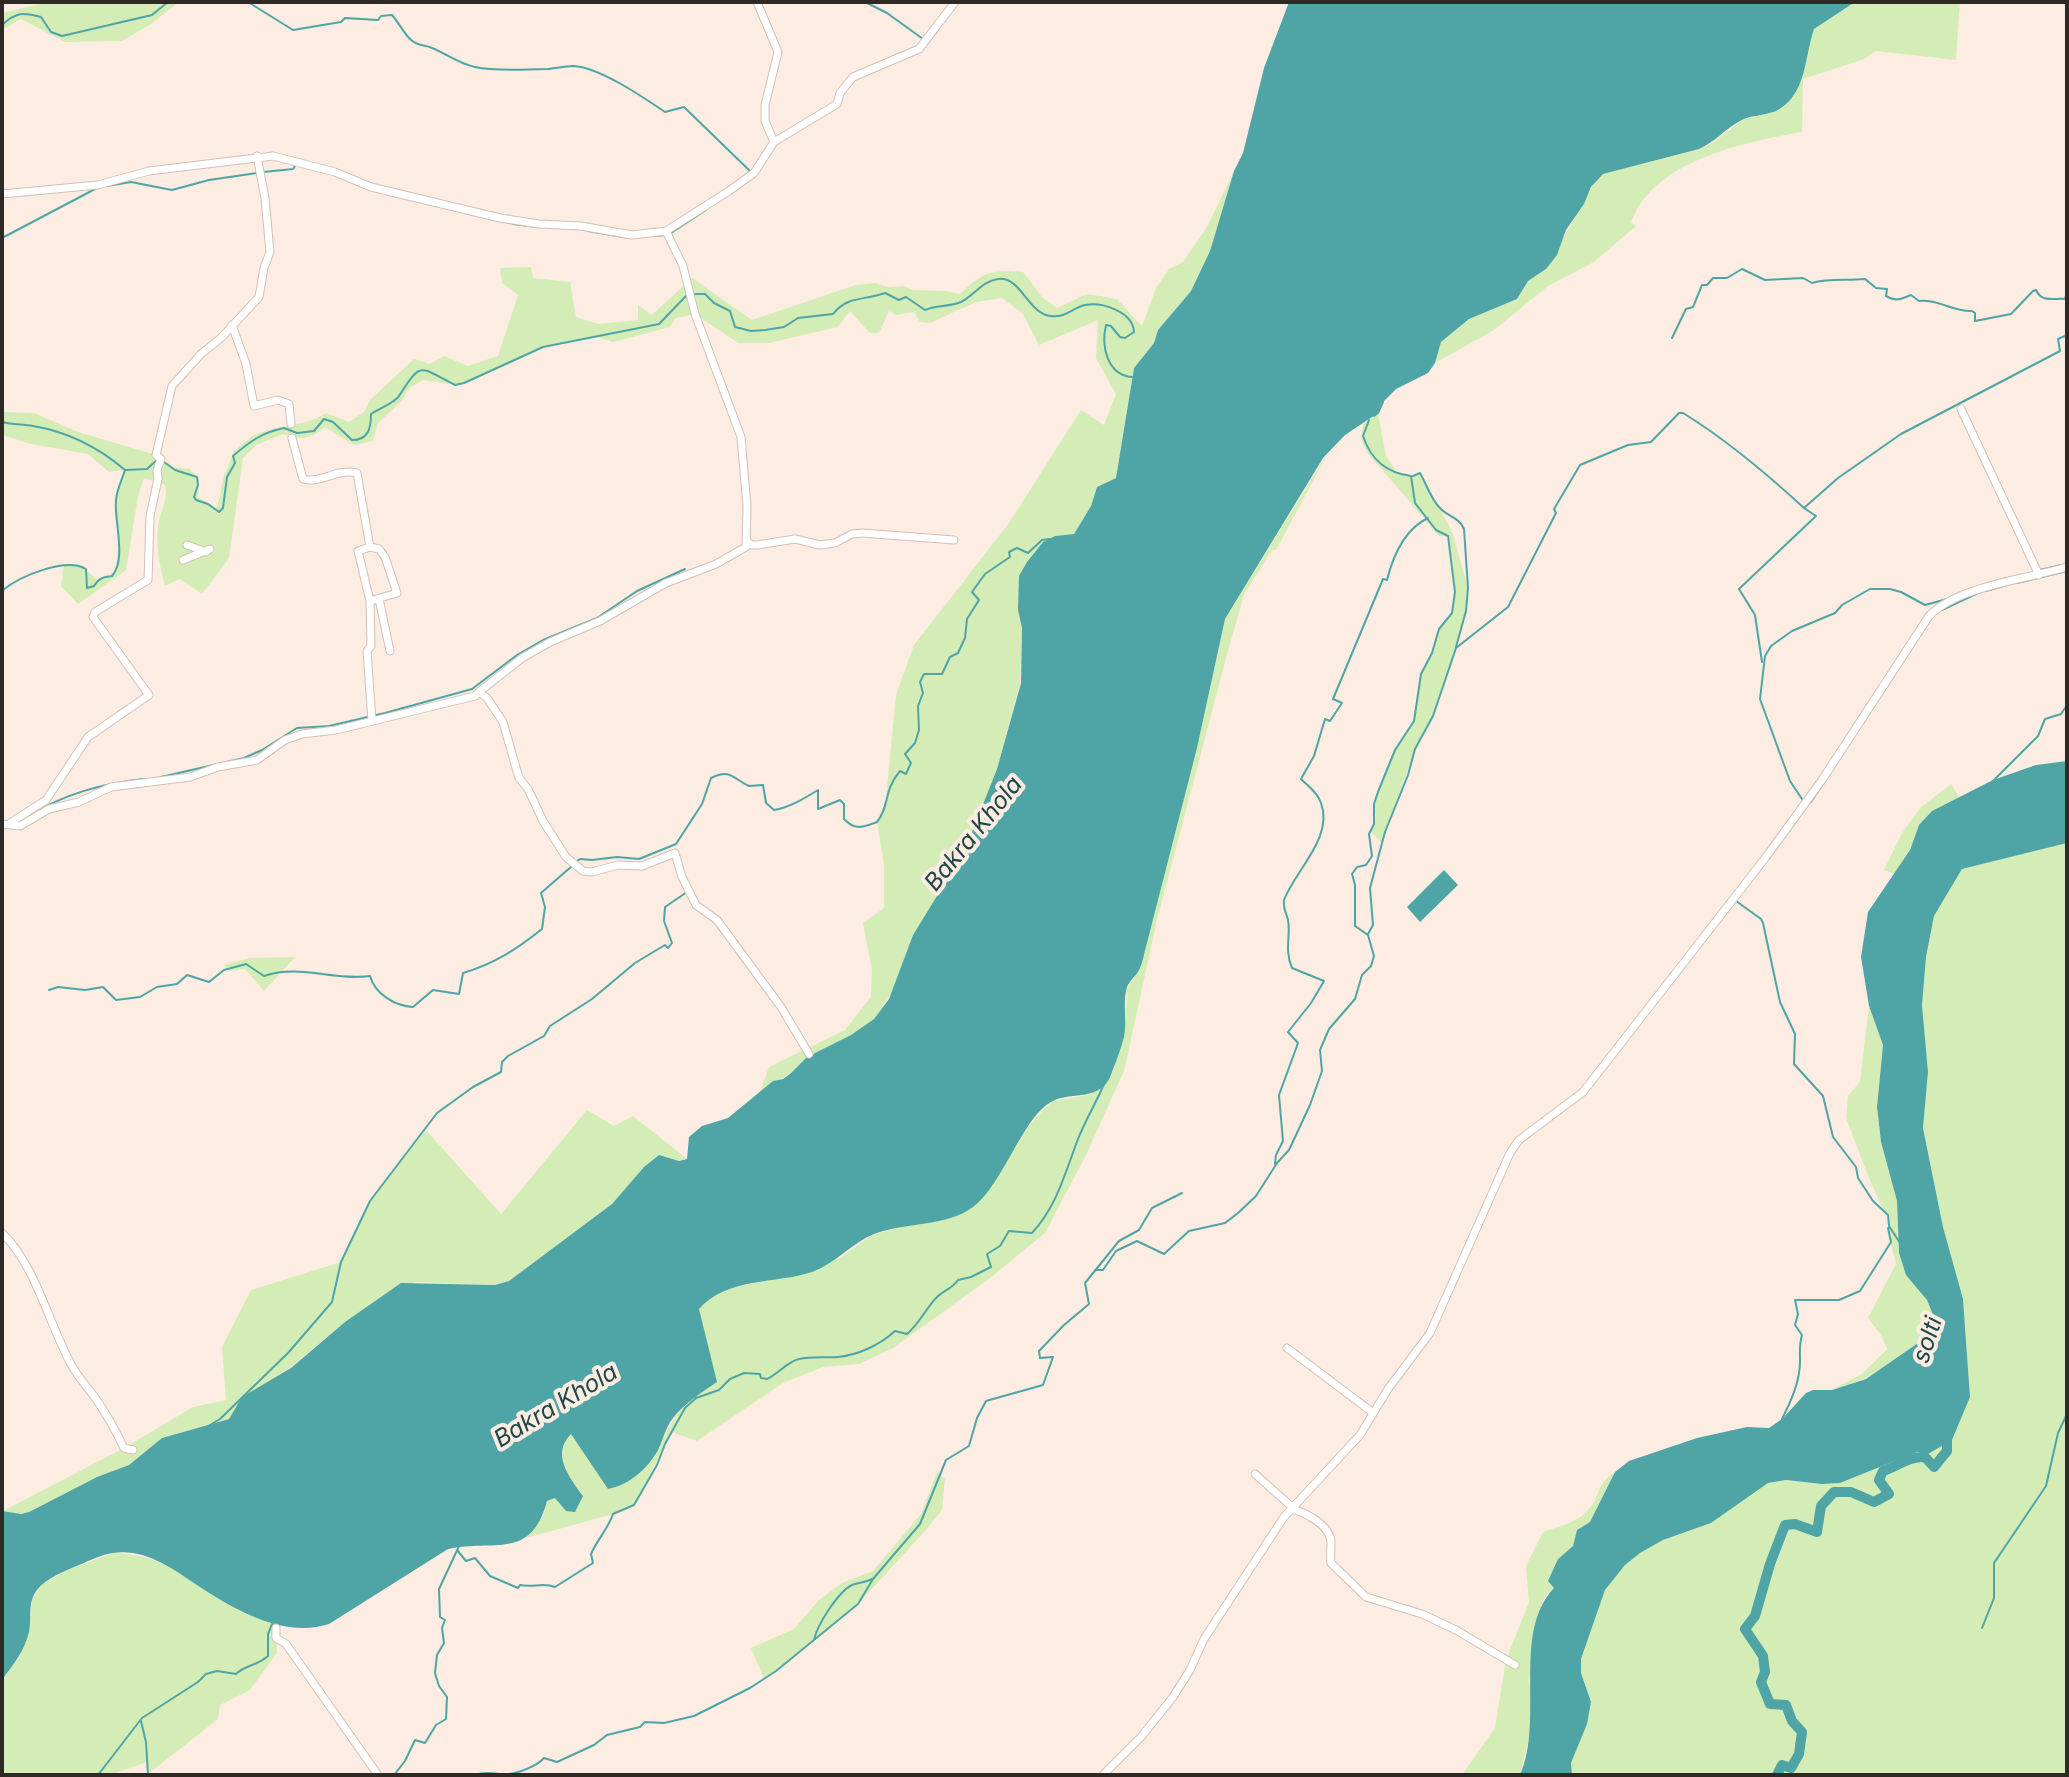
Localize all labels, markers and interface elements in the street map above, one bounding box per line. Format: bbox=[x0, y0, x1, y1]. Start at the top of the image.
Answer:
water label: Bakra Khola bbox=[919, 771, 1029, 897]
water label: solti bbox=[1907, 1313, 1949, 1367]
water label: Bakra Khola bbox=[489, 1358, 623, 1454]

